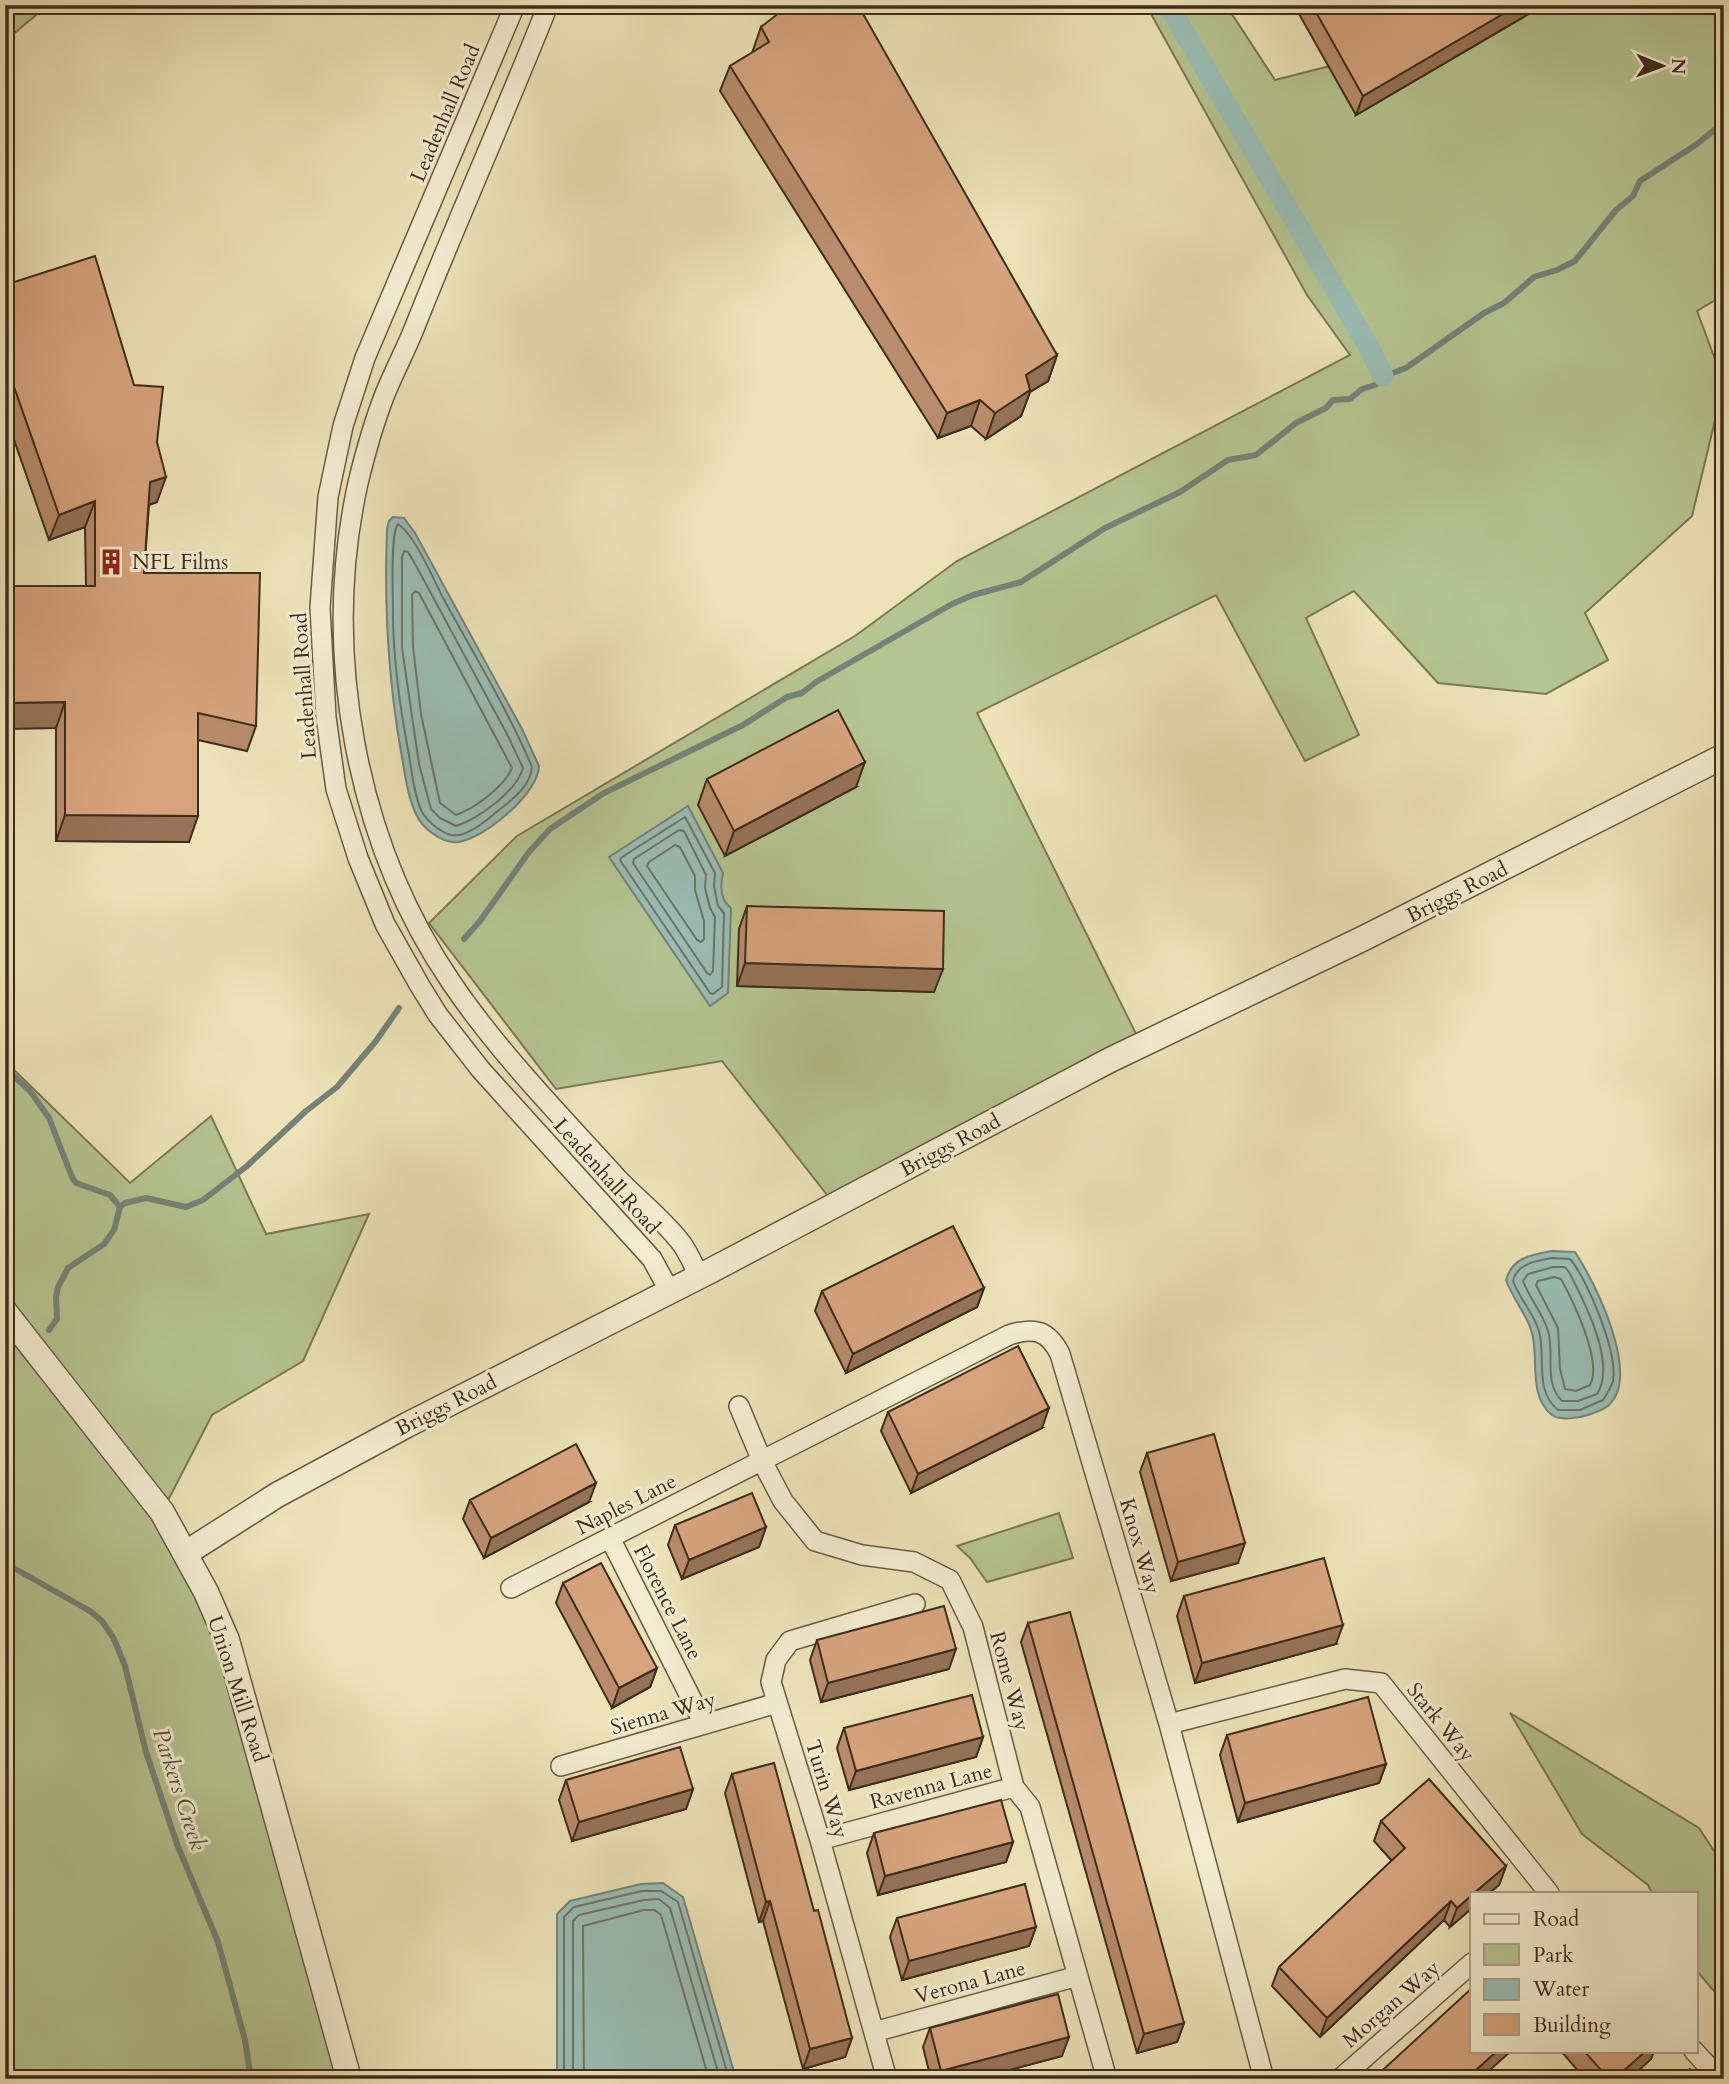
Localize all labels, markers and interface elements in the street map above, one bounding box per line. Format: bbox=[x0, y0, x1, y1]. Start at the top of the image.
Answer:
north arrow bbox=[1628, 32, 1698, 102]
street label: Leadenhall Road bbox=[403, 40, 488, 187]
text: N bbox=[1665, 58, 1691, 75]
building icon: NFL Films bbox=[96, 547, 126, 577]
place label: NFL Films bbox=[132, 548, 228, 577]
street label: Leadenhall Road bbox=[285, 612, 324, 760]
street label: Briggs Road bbox=[1402, 855, 1513, 930]
street label: Briggs Road bbox=[895, 1107, 1006, 1184]
street label: Leadenhall Road bbox=[547, 1112, 667, 1241]
street label: Briggs Road bbox=[391, 1368, 502, 1443]
street label: Naples Lane bbox=[571, 1467, 681, 1542]
street label: Knox Way bbox=[1112, 1495, 1167, 1597]
street label: Florence Lane bbox=[626, 1540, 709, 1665]
street label: Union Mill Road bbox=[200, 1612, 275, 1766]
street label: Rome Way bbox=[982, 1628, 1037, 1734]
street label: Stark Way bbox=[1400, 1677, 1482, 1768]
street label: Sienna Way bbox=[607, 1685, 719, 1742]
water label: Parkers Creek bbox=[145, 1724, 214, 1855]
street label: Turin Way bbox=[798, 1736, 855, 1842]
street label: Ravenna Lane bbox=[867, 1756, 996, 1817]
legend bbox=[1470, 1892, 1698, 2052]
text: Road bbox=[1533, 1905, 1579, 1934]
text: Park bbox=[1533, 1941, 1574, 1970]
street label: Verona Lane bbox=[911, 1954, 1029, 2011]
street label: Morgan Way bbox=[1336, 1954, 1446, 2055]
text: Water bbox=[1532, 1975, 1589, 2004]
text: Building bbox=[1533, 2011, 1611, 2040]

